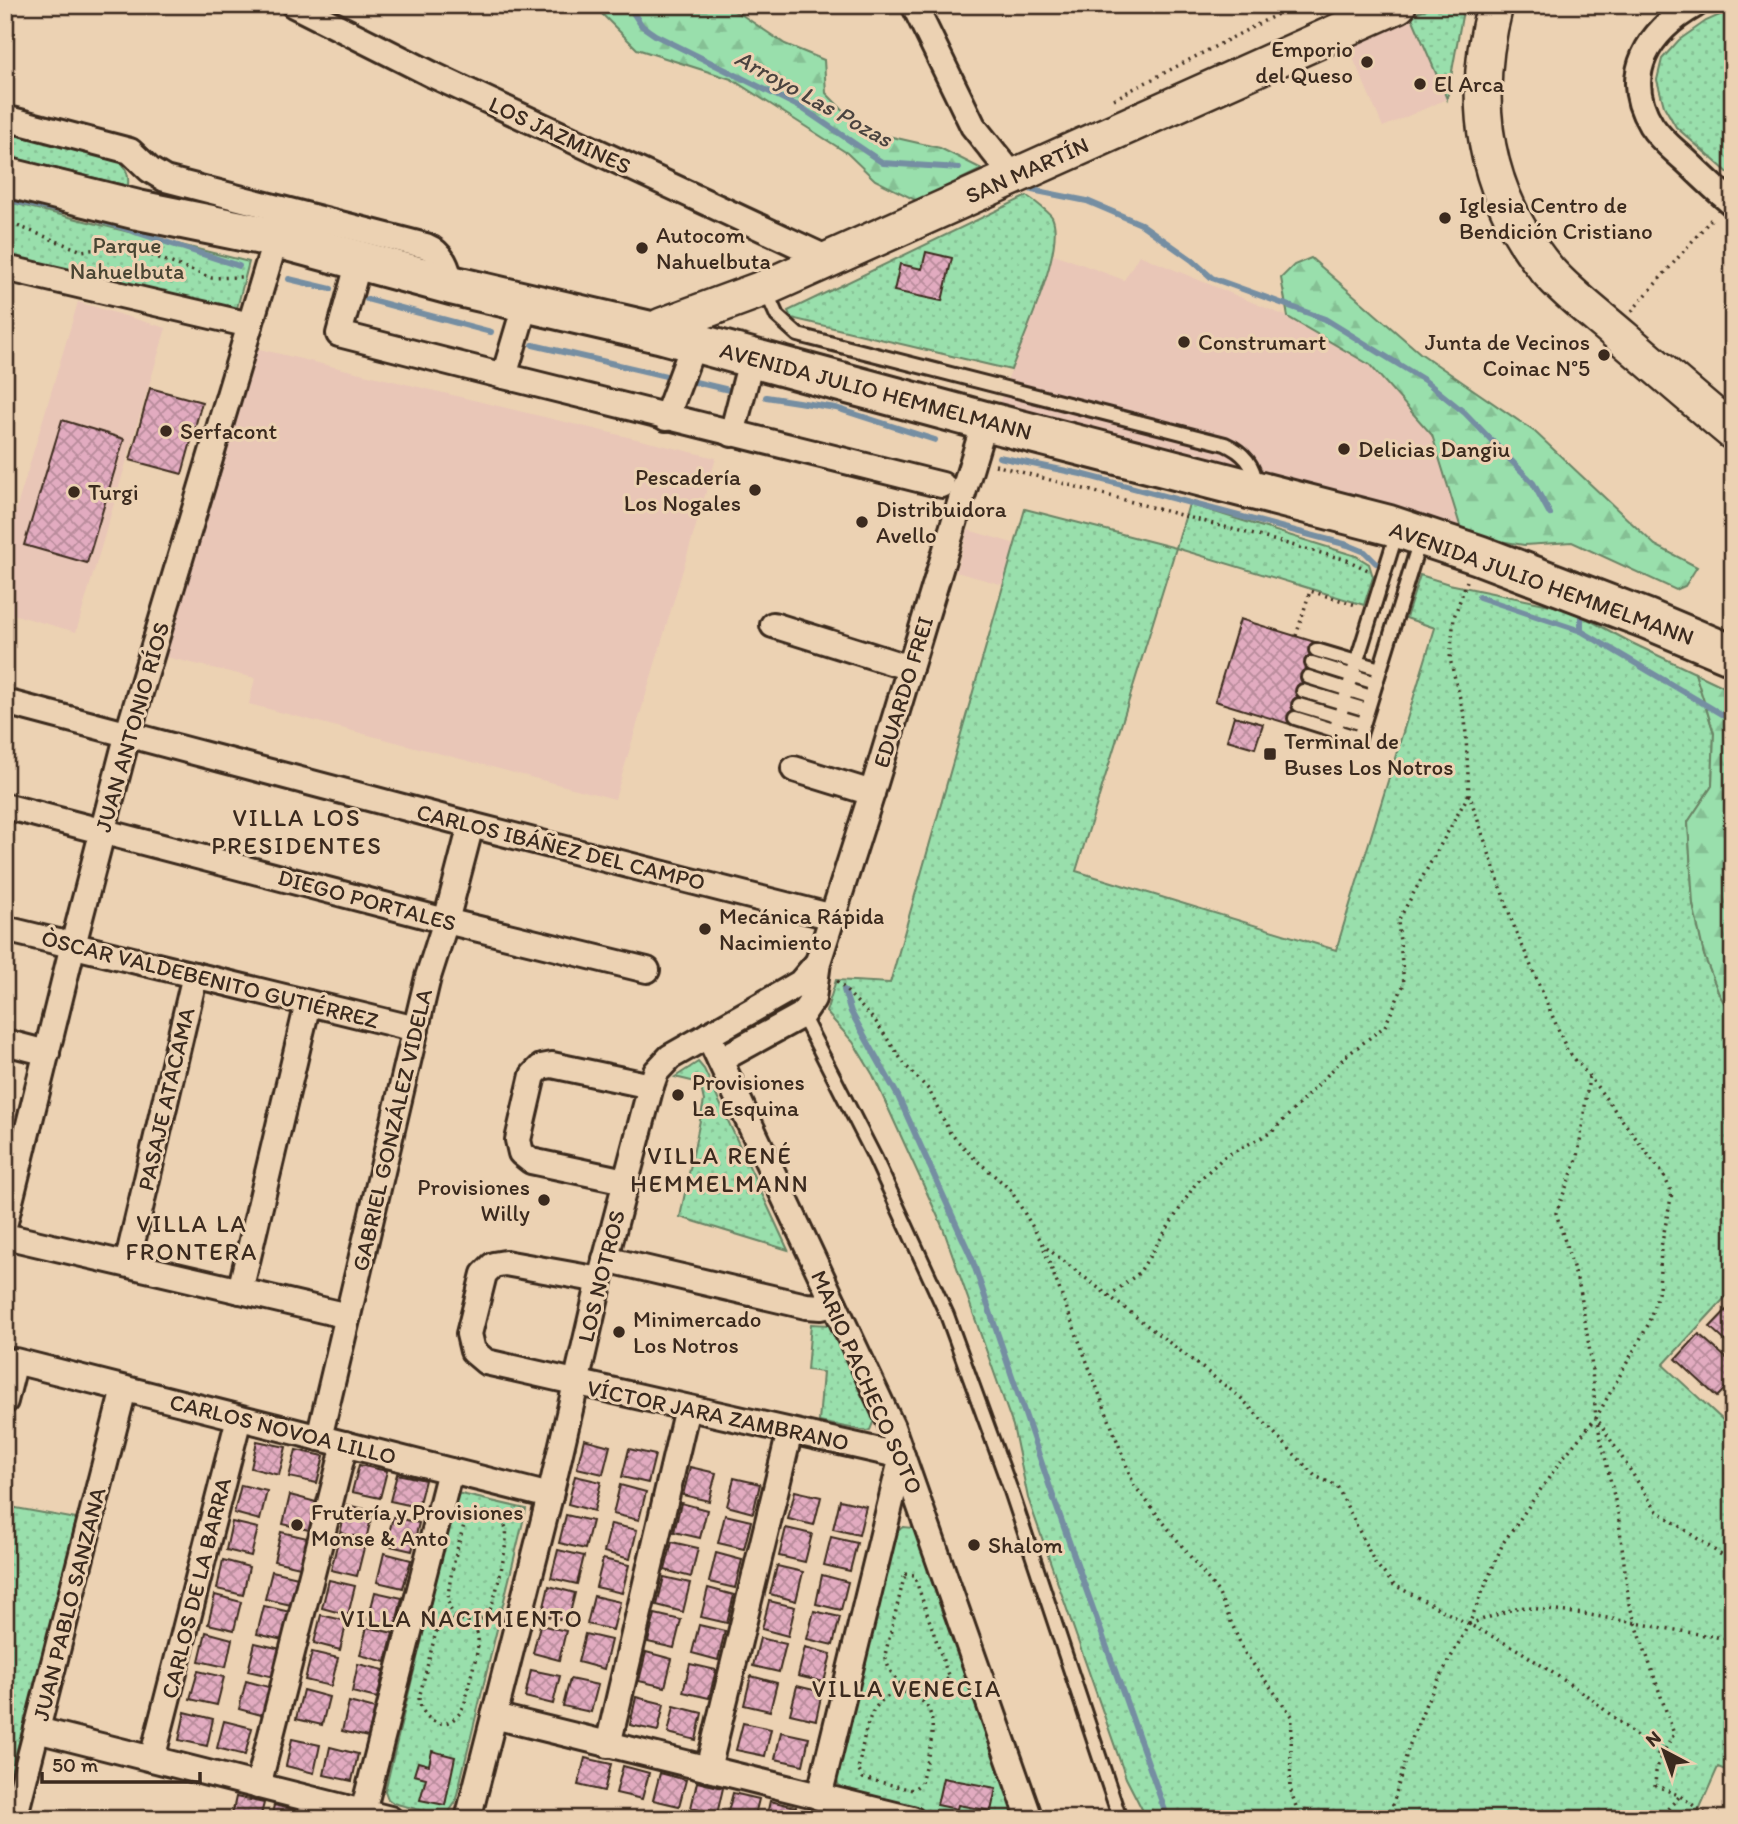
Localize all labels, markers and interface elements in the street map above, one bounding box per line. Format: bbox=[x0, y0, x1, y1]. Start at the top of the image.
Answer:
place label: Emporio del Queso bbox=[1255, 35, 1353, 89]
water label: Arroyo Las Pozas bbox=[730, 43, 899, 154]
marker: Emporio del Queso bbox=[1359, 54, 1375, 70]
place label: El Arca bbox=[1434, 70, 1505, 98]
marker: El Arca bbox=[1412, 76, 1428, 92]
street label: LOS JAZMINES bbox=[485, 90, 635, 180]
street label: SAN MARTÍN bbox=[961, 130, 1093, 210]
place label: Iglesia Centro de Bendición Cristiano bbox=[1459, 191, 1653, 245]
marker: Iglesia Centro de Bendición Cristiano bbox=[1437, 210, 1453, 226]
place label: Autocom Nahuelbuta bbox=[656, 221, 771, 275]
park label: Parque Nahuelbuta bbox=[70, 231, 184, 285]
marker: Autocom Nahuelbuta bbox=[634, 240, 650, 256]
place label: Construmart bbox=[1198, 328, 1326, 356]
place label: Junta de Vecinos Coinac N°5 bbox=[1425, 328, 1590, 382]
marker: Construmart bbox=[1176, 334, 1192, 350]
street label: AVENIDA JULIO HEMMELMANN bbox=[717, 336, 1035, 446]
marker: Junta de Vecinos Coinac N°5 bbox=[1596, 347, 1612, 363]
place label: Serfacont bbox=[180, 417, 277, 445]
marker: Serfacont bbox=[158, 423, 174, 439]
place label: Delicias Dangiu bbox=[1358, 435, 1510, 463]
marker: Delicias Dangiu bbox=[1336, 441, 1352, 457]
place label: Pescadería Los Nogales bbox=[624, 463, 741, 517]
place label: Turgi bbox=[88, 478, 139, 506]
marker: Pescadería Los Nogales bbox=[747, 482, 763, 498]
marker: Turgi bbox=[66, 484, 82, 500]
place label: Distribuidora Avello bbox=[876, 495, 1007, 549]
marker: Distribuidora Avello bbox=[854, 514, 870, 530]
street label: AVENIDA JULIO HEMMELMANN bbox=[1386, 515, 1698, 651]
street label: EDUARDO FREI bbox=[867, 613, 939, 771]
street label: JUAN ANTONIO RÍOS bbox=[89, 619, 175, 835]
place label: Terminal de Buses Los Notros bbox=[1284, 727, 1454, 781]
marker: Terminal de Buses Los Notros bbox=[1262, 746, 1278, 762]
street label: CARLOS IBÁÑEZ DEL CAMPO bbox=[414, 798, 708, 896]
district label: VILLA LOS PRESIDENTES bbox=[211, 803, 383, 860]
street label: DIEGO PORTALES bbox=[275, 863, 459, 937]
place label: Mecánica Rápida Nacimiento bbox=[719, 902, 884, 956]
marker: Mecánica Rápida Nacimiento bbox=[697, 921, 713, 937]
street label: ÒSCAR VALDEBENITO GUTIÉRREZ bbox=[38, 923, 382, 1035]
street label: GABRIEL GONZÁLEZ VIDELA bbox=[346, 986, 438, 1274]
street label: PASAJE ATACAMA bbox=[131, 1004, 201, 1193]
place label: Provisiones La Esquina bbox=[692, 1068, 805, 1122]
marker: Provisiones La Esquina bbox=[670, 1087, 686, 1103]
district label: VILLA RENÉ HEMMELMANN bbox=[630, 1141, 810, 1198]
place label: Provisiones Willy bbox=[417, 1173, 530, 1227]
marker: Provisiones Willy bbox=[536, 1192, 552, 1208]
street label: LOS NOTROS bbox=[571, 1207, 631, 1345]
district label: VILLA LA FRONTERA bbox=[126, 1209, 258, 1266]
street label: MARIO PACHECO SOTO bbox=[805, 1266, 929, 1498]
place label: Minimercado Los Notros bbox=[633, 1305, 761, 1359]
marker: Minimercado Los Notros bbox=[611, 1324, 627, 1340]
street label: VÍCTOR JARA ZAMBRANO bbox=[584, 1374, 852, 1456]
street label: CARLOS NOVOA LILLO bbox=[167, 1387, 399, 1471]
street label: CARLOS DE LA BARRA bbox=[155, 1474, 237, 1701]
street label: JUAN PABLO SANZANA bbox=[26, 1484, 112, 1724]
place label: Frutería y Provisiones Monse & Anto bbox=[311, 1498, 524, 1552]
marker: Frutería y Provisiones Monse & Anto bbox=[289, 1517, 305, 1533]
place label: Shalom bbox=[988, 1531, 1063, 1559]
marker: Shalom bbox=[966, 1537, 982, 1553]
district label: VILLA NACIMIENTO bbox=[340, 1604, 584, 1633]
district label: VILLA VENECIA bbox=[812, 1674, 1002, 1703]
north arrow bbox=[1630, 1716, 1700, 1786]
text: N bbox=[1641, 1726, 1666, 1751]
scale bar bbox=[42, 1740, 200, 1784]
text: 50 m bbox=[52, 1752, 99, 1777]

